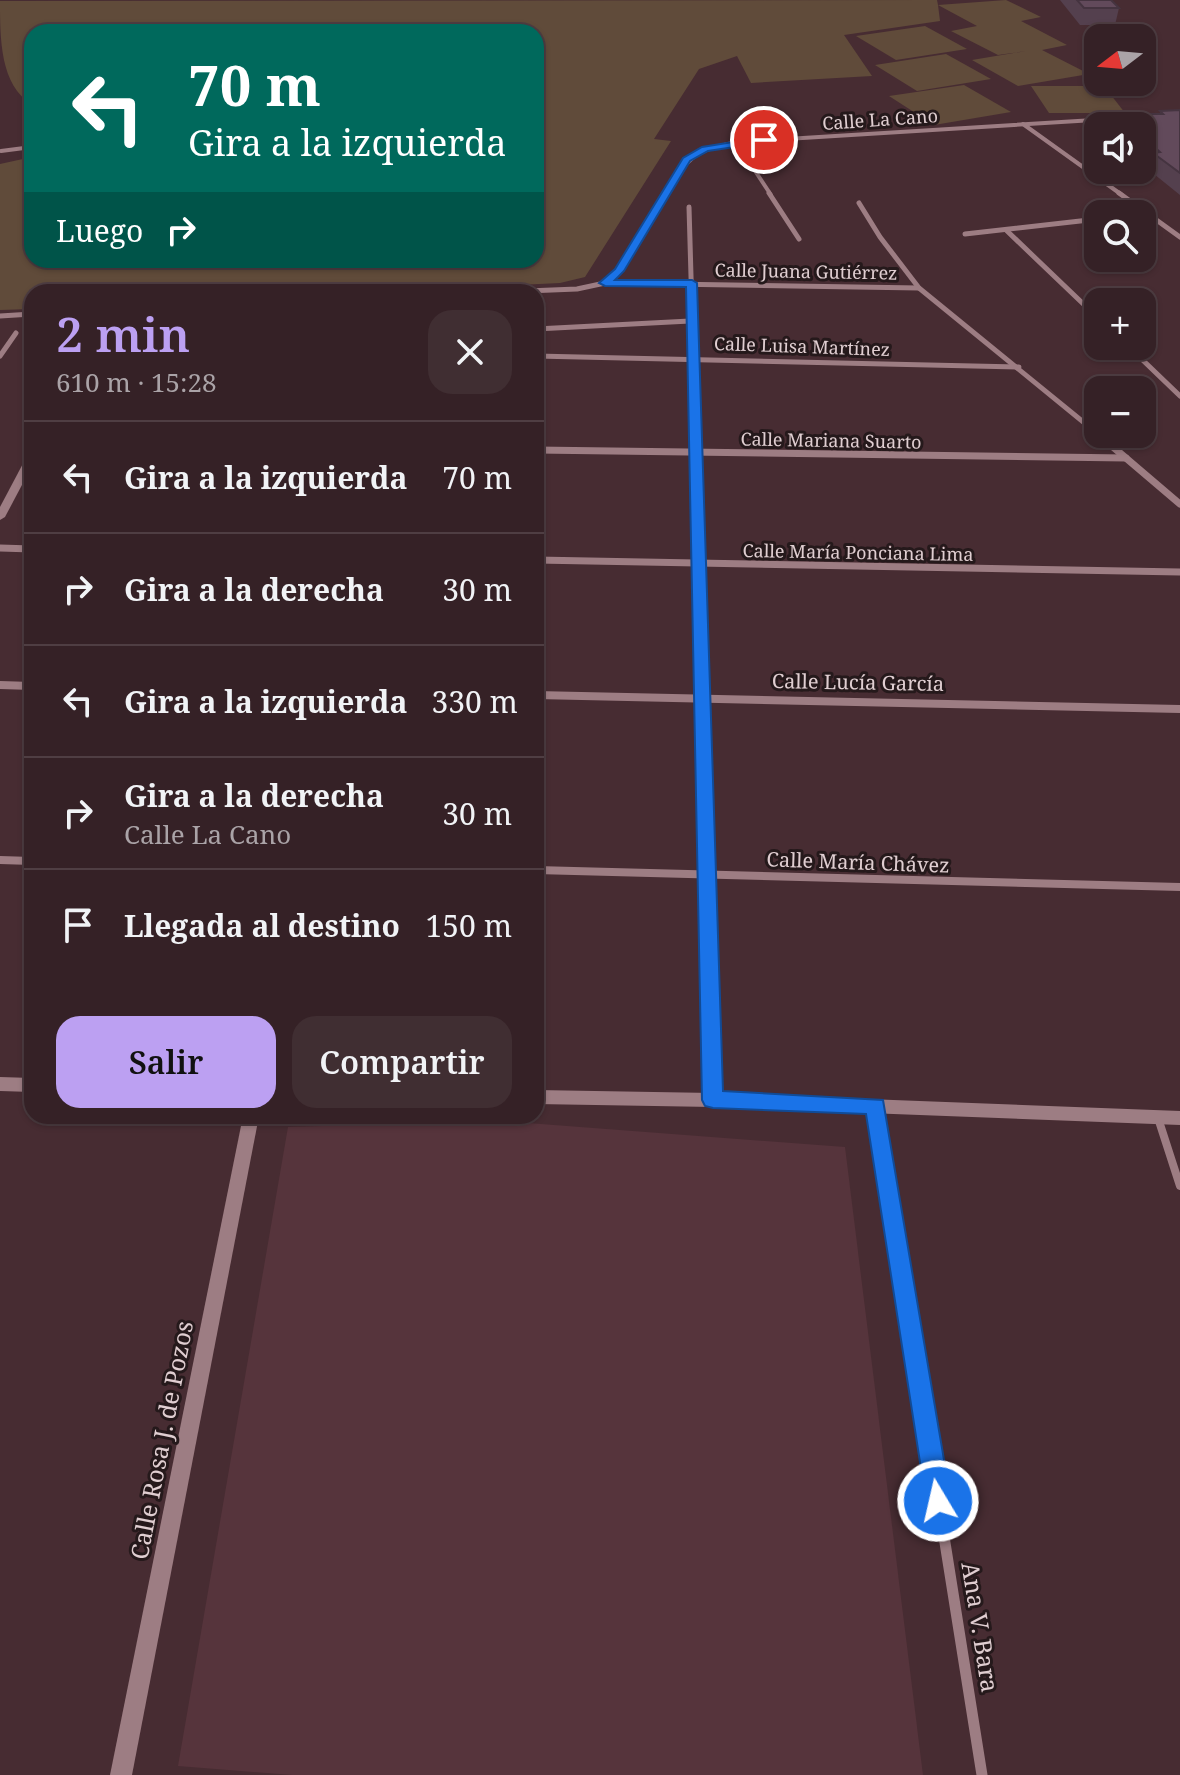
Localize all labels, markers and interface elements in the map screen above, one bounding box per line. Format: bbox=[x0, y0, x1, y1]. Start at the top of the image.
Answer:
north arrow bbox=[1084, 24, 1156, 96]
map controls bbox=[1084, 24, 1156, 448]
text: 70 m bbox=[188, 46, 321, 122]
icon: left bbox=[56, 56, 160, 160]
street label: Calle La Cano bbox=[821, 103, 939, 135]
pin bbox=[730, 106, 798, 174]
button: sound bbox=[1084, 112, 1156, 184]
text: Gira a la izquierda bbox=[188, 118, 507, 167]
icon: arrive bbox=[742, 118, 786, 162]
button: search bbox=[1084, 200, 1156, 272]
icon: right bbox=[159, 208, 203, 252]
text: Luego bbox=[56, 210, 143, 251]
street label: Calle Juana Gutiérrez bbox=[714, 257, 898, 285]
button: + bbox=[1084, 288, 1156, 360]
text: 2 min bbox=[56, 301, 190, 366]
button: close bbox=[428, 310, 512, 394]
street label: Calle Luisa Martínez bbox=[714, 331, 890, 361]
text: 610 m · 15:28 bbox=[56, 364, 217, 400]
button: − bbox=[1084, 376, 1156, 448]
street label: Calle Mariana Suarto bbox=[740, 426, 922, 454]
icon: left bbox=[56, 455, 100, 499]
text: Gira a la izquierda bbox=[124, 457, 407, 498]
text: 70 m bbox=[442, 457, 512, 498]
street label: Calle María Ponciana Lima bbox=[742, 538, 974, 566]
icon: right bbox=[56, 567, 100, 611]
text: Gira a la derecha bbox=[124, 569, 384, 610]
text: 30 m bbox=[442, 569, 512, 610]
street label: Calle Lucía García bbox=[772, 667, 944, 697]
icon: left bbox=[56, 679, 100, 723]
text: Gira a la izquierda bbox=[124, 681, 407, 722]
text: 330 m bbox=[431, 681, 518, 722]
text: Gira a la derecha bbox=[124, 775, 384, 816]
icon: right bbox=[56, 791, 100, 835]
text: 30 m bbox=[442, 793, 512, 834]
text: Calle La Cano bbox=[124, 816, 291, 852]
street label: Calle María Chávez bbox=[766, 845, 950, 879]
icon: arrive bbox=[56, 903, 100, 947]
text: Llegada al destino bbox=[124, 905, 400, 946]
text: 150 m bbox=[426, 905, 512, 946]
button: Salir bbox=[56, 1016, 276, 1108]
button: Compartir bbox=[292, 1016, 512, 1108]
street label: Calle Rosa J. de Pozos bbox=[122, 1318, 200, 1562]
position arrow bbox=[896, 1459, 980, 1543]
street label: Ana V. Bara bbox=[954, 1559, 1008, 1695]

